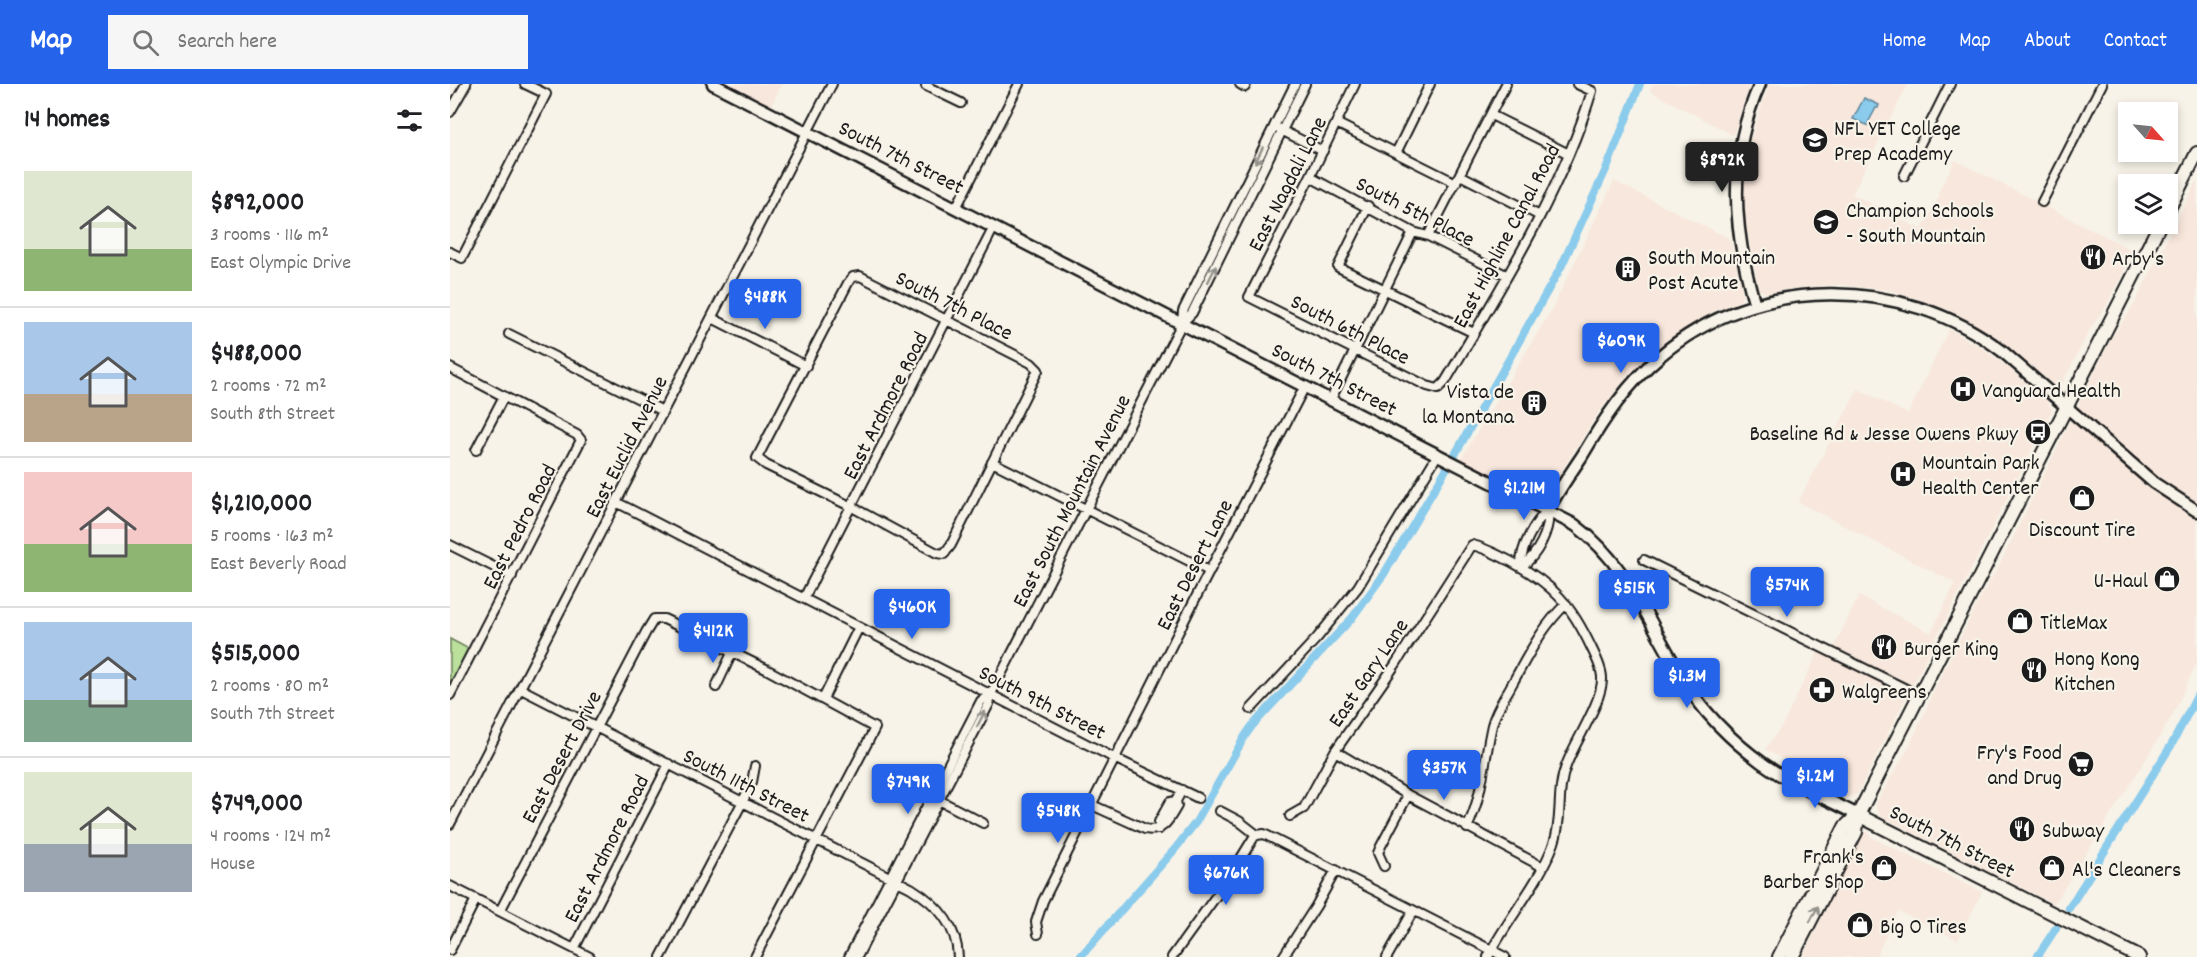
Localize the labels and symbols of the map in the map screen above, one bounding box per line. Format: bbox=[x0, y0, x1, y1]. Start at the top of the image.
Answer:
north arrow bbox=[2118, 102, 2178, 162]
street label: East Nagdali Lane bbox=[1242, 112, 1336, 257]
street label: South 7th Street bbox=[832, 114, 969, 204]
place label: NFL YET College Prep Academy bbox=[1834, 115, 1961, 171]
school or university icon: NFL YET College Prep Academy bbox=[1800, 125, 1830, 155]
street label: East Highline Canal Road bbox=[1446, 139, 1570, 334]
pin: $892K bbox=[1680, 142, 1764, 193]
one-way arrow bbox=[1253, 146, 1265, 164]
street label: South 5th Place bbox=[1350, 170, 1479, 256]
place label: Champion Schools - South Mountain bbox=[1846, 197, 1994, 253]
school or university icon: Champion Schools - South Mountain bbox=[1811, 207, 1841, 237]
restaurant icon: Arby's bbox=[2078, 242, 2108, 272]
place label: South Mountain Post Acute bbox=[1648, 244, 1775, 300]
place label: Arby's bbox=[2112, 245, 2164, 276]
building icon: South Mountain Post Acute bbox=[1613, 254, 1643, 284]
street label: South 7th Place bbox=[889, 264, 1017, 350]
one-way arrow bbox=[1206, 265, 1218, 283]
pin: $488K bbox=[723, 279, 807, 330]
street label: South 6th Place bbox=[1284, 288, 1414, 375]
pin: $609K bbox=[1579, 323, 1663, 374]
street label: East Ardmore Road bbox=[837, 327, 938, 486]
street label: South 7th Street bbox=[1265, 336, 1402, 426]
street label: East Euclid Avenue bbox=[579, 371, 677, 524]
hospital icon: Vanguard Health bbox=[1948, 374, 1978, 404]
place label: Vanguard Health bbox=[1982, 377, 2121, 408]
place label: Vista de la Montana bbox=[1422, 378, 1515, 434]
building icon: Vista de la Montana bbox=[1519, 388, 1549, 418]
street label: East South Mountain Avenue bbox=[1006, 390, 1140, 613]
bus stop icon: Baseline Rd & Jesse Owens Pkwy bbox=[2023, 417, 2053, 447]
place label: Baseline Rd & Jesse Owens Pkwy bbox=[1749, 420, 2019, 451]
place label: Mountain Park Health Center bbox=[1922, 449, 2039, 505]
hospital icon: Mountain Park Health Center bbox=[1888, 459, 1918, 489]
street label: East Pedro Road bbox=[476, 460, 566, 596]
pin: $1.21M bbox=[1475, 470, 1573, 521]
shop icon: Discount Tire bbox=[2067, 483, 2097, 513]
street label: East Desert Lane bbox=[1150, 495, 1242, 636]
place label: Discount Tire bbox=[2029, 516, 2135, 547]
shop icon: U-Haul bbox=[2152, 564, 2182, 594]
pin: $574K bbox=[1745, 567, 1829, 618]
place label: U-Haul bbox=[2094, 567, 2148, 598]
pin: $515K bbox=[1592, 570, 1676, 621]
pin: $460K bbox=[870, 589, 954, 640]
shop icon: TitleMax bbox=[2005, 606, 2035, 636]
place label: TitleMax bbox=[2040, 609, 2107, 640]
pin: $412K bbox=[671, 613, 755, 664]
street label: East Gary Lane bbox=[1322, 613, 1418, 735]
restaurant icon: Burger King bbox=[1869, 632, 1899, 662]
place label: Burger King bbox=[1904, 635, 1999, 666]
place label: Hong Kong Kitchen bbox=[2054, 645, 2140, 701]
restaurant icon: Hong Kong Kitchen bbox=[2019, 655, 2049, 685]
pin: $1.3M bbox=[1645, 658, 1729, 709]
street label: South 9th Street bbox=[972, 659, 1110, 749]
pharmacy icon: Walgreens bbox=[1807, 675, 1837, 705]
place label: Walgreens bbox=[1842, 678, 1927, 709]
street label: East Desert Drive bbox=[515, 686, 611, 830]
one-way arrow bbox=[976, 710, 988, 728]
place label: Fry's Food and Drug bbox=[1977, 739, 2062, 795]
street label: South 11th Street bbox=[677, 742, 814, 832]
supermarket icon: Fry's Food and Drug bbox=[2066, 749, 2096, 779]
pin: $357K bbox=[1402, 750, 1486, 801]
pin: $1.2M bbox=[1773, 758, 1857, 809]
pin: $749K bbox=[866, 764, 950, 815]
street label: East Ardmore Road bbox=[558, 770, 659, 929]
pin: $548K bbox=[1016, 793, 1100, 844]
street label: South 7th Street bbox=[1883, 798, 2020, 888]
restaurant icon: Subway bbox=[2007, 814, 2037, 844]
place label: Subway bbox=[2042, 817, 2105, 848]
place label: Frank's Barber Shop bbox=[1763, 843, 1864, 899]
shop icon: Frank's Barber Shop bbox=[1869, 853, 1899, 883]
shop icon: Al's Cleaners bbox=[2037, 853, 2067, 883]
pin: $676K bbox=[1184, 855, 1268, 906]
place label: Al's Cleaners bbox=[2072, 856, 2181, 887]
one-way arrow bbox=[1809, 905, 1821, 923]
shop icon: Big O Tires bbox=[1845, 910, 1875, 940]
place label: Big O Tires bbox=[1880, 913, 1967, 944]

